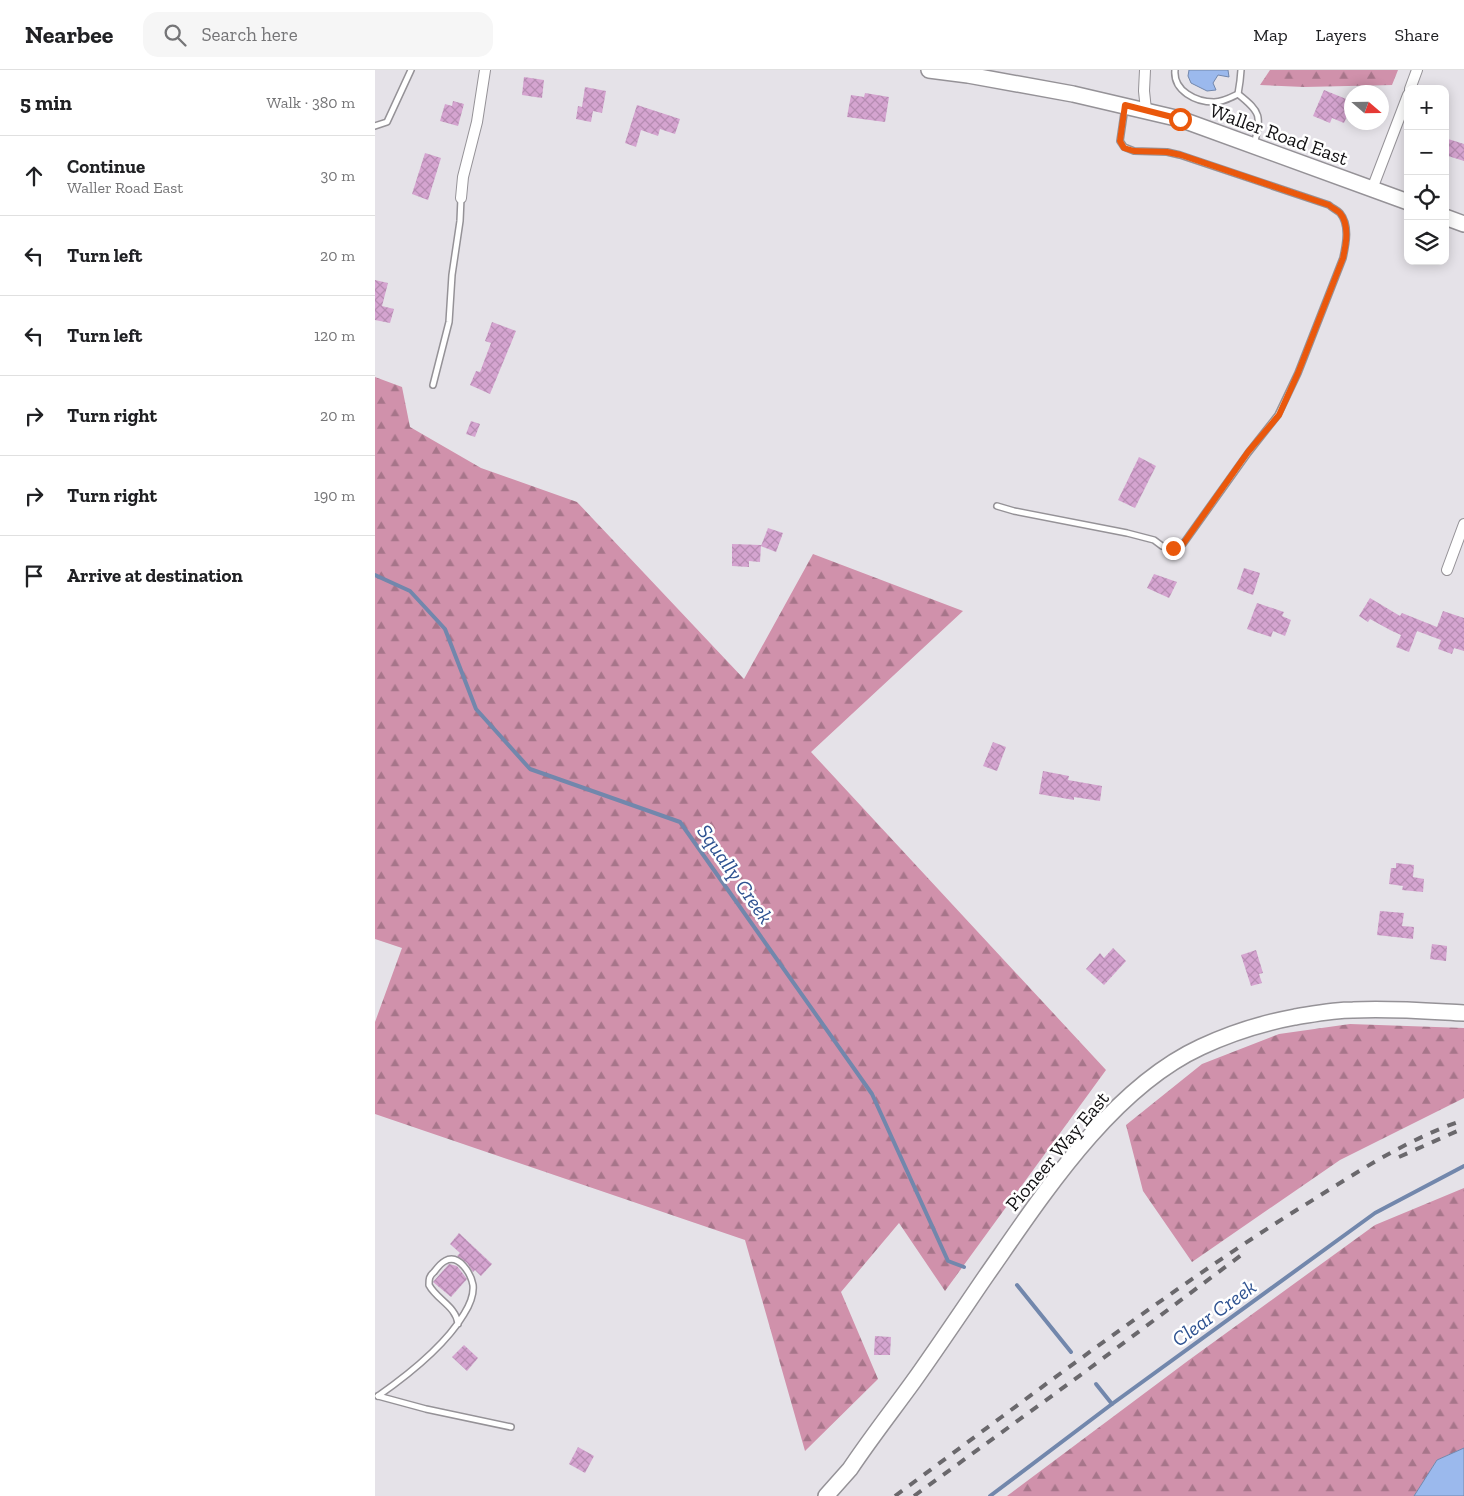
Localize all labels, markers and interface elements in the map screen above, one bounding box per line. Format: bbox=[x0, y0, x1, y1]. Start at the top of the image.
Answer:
search box bbox=[143, 12, 493, 57]
text: Nearbee bbox=[25, 20, 113, 49]
icon: search bbox=[161, 21, 189, 49]
text: Search here bbox=[201, 23, 298, 46]
text: Map bbox=[1253, 24, 1288, 46]
text: Layers bbox=[1316, 24, 1367, 46]
text: Share bbox=[1395, 24, 1439, 46]
north arrow bbox=[1344, 85, 1389, 130]
map controls bbox=[1404, 85, 1449, 265]
button: + bbox=[1404, 85, 1449, 130]
text: 5 min bbox=[20, 90, 72, 115]
text: Walk · 380 m bbox=[267, 93, 355, 112]
street label: Waller Road East bbox=[1207, 98, 1352, 170]
route start bbox=[1169, 108, 1192, 131]
button: − bbox=[1404, 130, 1449, 175]
text: Continue bbox=[67, 155, 145, 178]
icon: ahead bbox=[20, 162, 48, 190]
text: 30 m bbox=[321, 166, 355, 185]
button: locate bbox=[1404, 175, 1449, 220]
text: Waller Road East bbox=[67, 178, 183, 197]
button: layers bbox=[1404, 220, 1449, 265]
icon: left bbox=[20, 242, 48, 270]
text: Turn left bbox=[67, 244, 142, 267]
text: 20 m bbox=[320, 246, 355, 265]
icon: left bbox=[20, 322, 48, 350]
text: Turn left bbox=[67, 324, 142, 347]
text: 120 m bbox=[314, 326, 355, 345]
icon: right bbox=[20, 402, 48, 430]
text: Turn right bbox=[67, 404, 157, 427]
text: 20 m bbox=[320, 406, 355, 425]
icon: right bbox=[20, 482, 48, 510]
text: Turn right bbox=[67, 484, 157, 507]
text: 190 m bbox=[314, 486, 355, 505]
route end bbox=[1162, 537, 1185, 560]
icon: arrive bbox=[20, 562, 48, 590]
text: Arrive at destination bbox=[67, 564, 243, 587]
water label: Squally Creek bbox=[692, 819, 779, 928]
street label: Pioneer Way East bbox=[1000, 1086, 1114, 1216]
water label: Clear Creek bbox=[1167, 1274, 1261, 1351]

